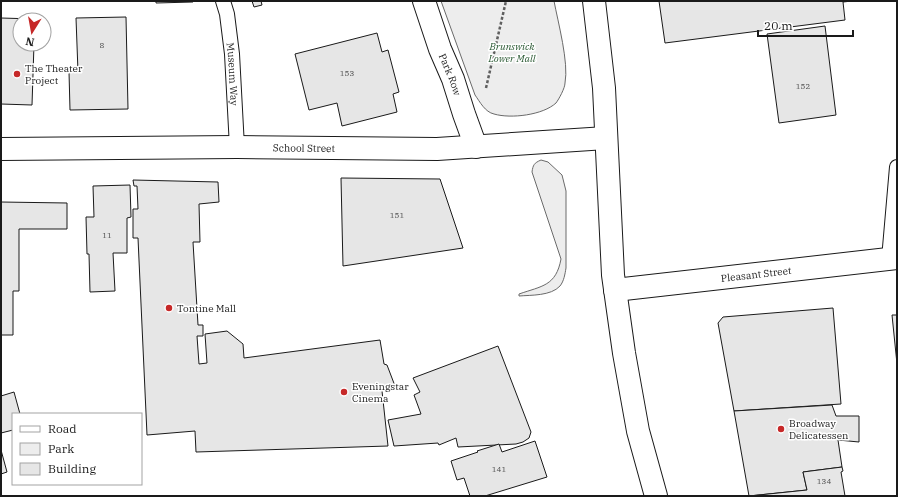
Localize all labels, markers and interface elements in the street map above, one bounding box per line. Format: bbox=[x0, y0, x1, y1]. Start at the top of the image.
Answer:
north arrow bbox=[12, 12, 52, 52]
scale bar bbox=[758, 12, 853, 38]
text: 20 m bbox=[764, 18, 793, 33]
text: N bbox=[24, 34, 36, 50]
house number: 8 bbox=[100, 40, 105, 50]
park label: Brunswick Lower Mall bbox=[487, 40, 536, 65]
street label: Museum Way bbox=[224, 42, 241, 107]
street label: Park Row bbox=[436, 51, 464, 97]
place label: The Theater Project bbox=[25, 62, 83, 87]
house number: 153 bbox=[340, 68, 354, 78]
marker: The Theater Project bbox=[12, 69, 22, 79]
house number: 152 bbox=[796, 81, 810, 91]
street label: School Street bbox=[273, 141, 336, 154]
house number: 151 bbox=[390, 210, 404, 220]
house number: 11 bbox=[102, 230, 112, 240]
street label: Pleasant Street bbox=[720, 263, 793, 284]
place label: Tontine Mall bbox=[177, 302, 236, 315]
marker: Tontine Mall bbox=[164, 303, 174, 313]
place label: Eveningstar Cinema bbox=[352, 380, 409, 405]
marker: Eveningstar Cinema bbox=[339, 387, 349, 397]
legend bbox=[12, 413, 142, 485]
place label: Broadway Delicatessen bbox=[789, 417, 849, 442]
text: Road bbox=[48, 421, 77, 436]
marker: Broadway Delicatessen bbox=[776, 424, 786, 434]
text: Park bbox=[48, 441, 74, 456]
text: Building bbox=[48, 461, 96, 476]
house number: 141 bbox=[492, 464, 506, 474]
house number: 134 bbox=[817, 476, 831, 486]

